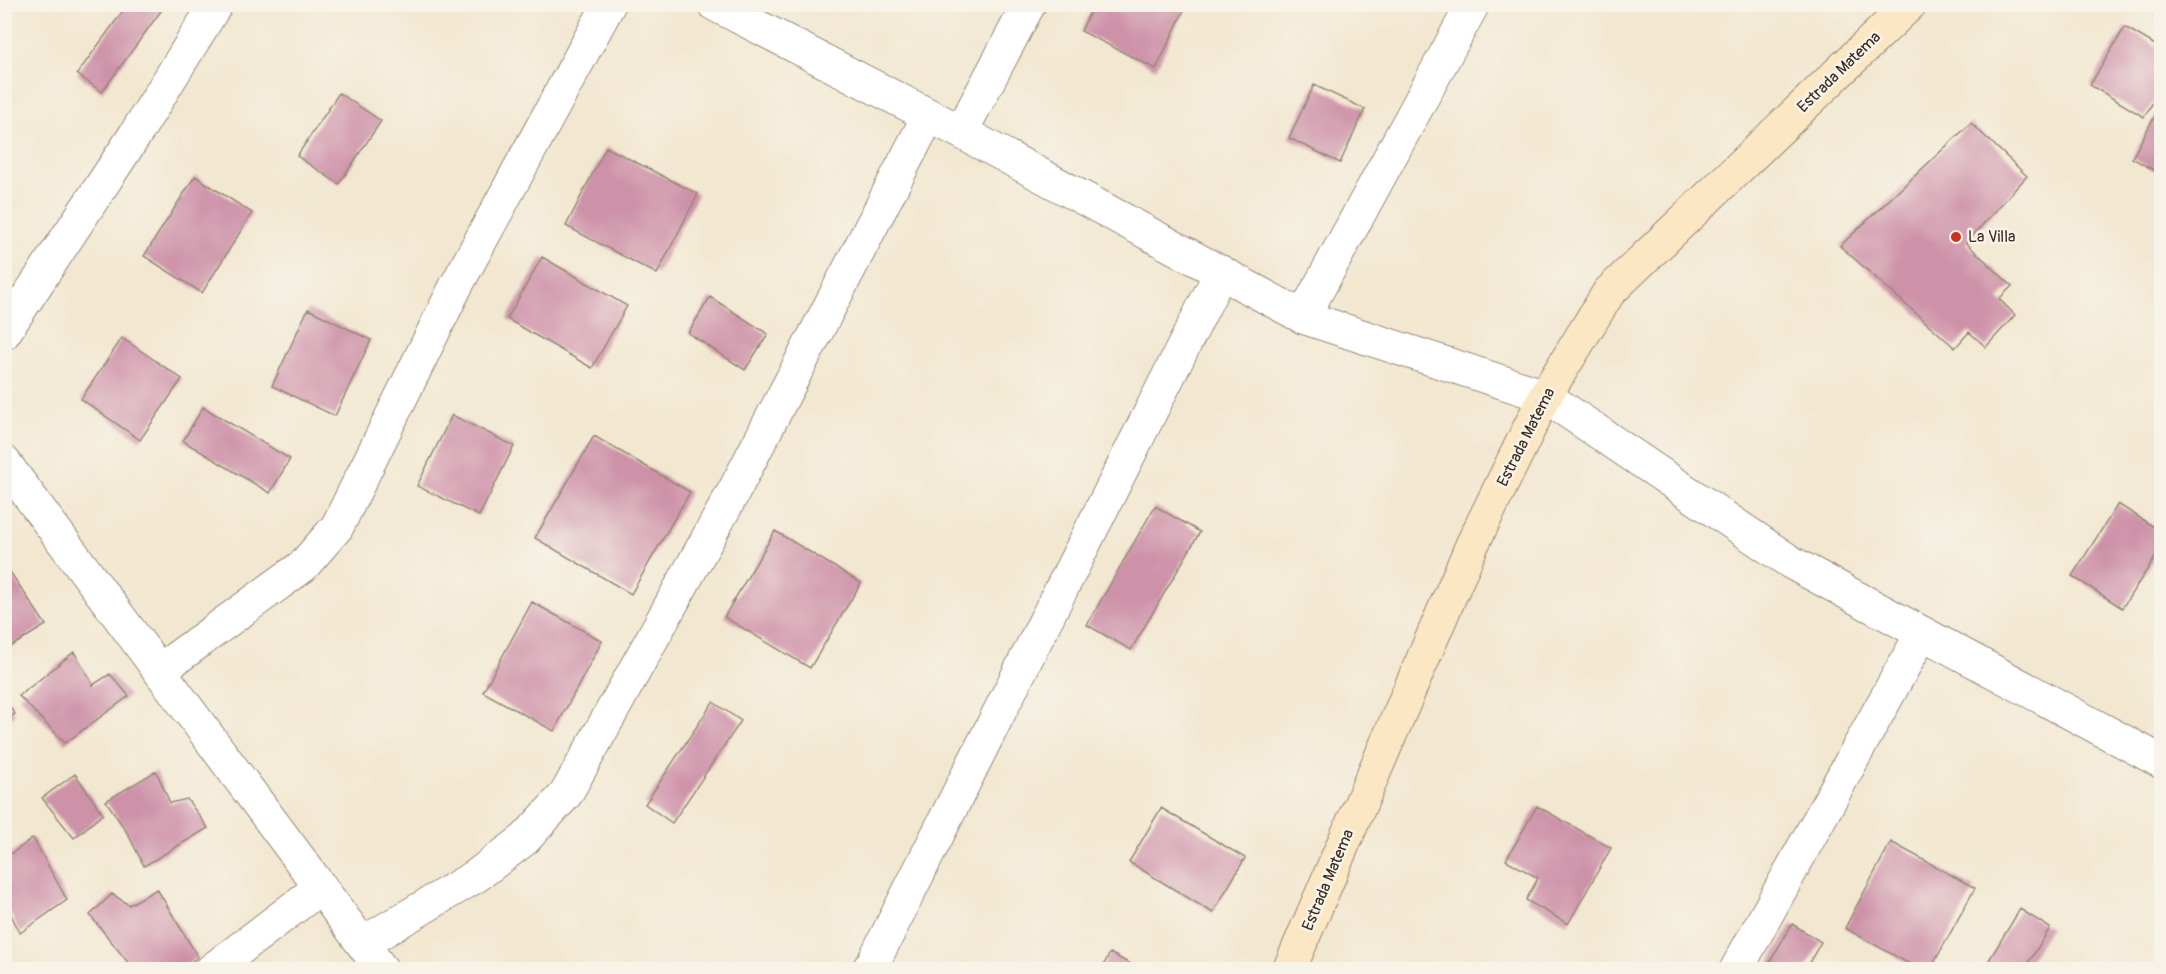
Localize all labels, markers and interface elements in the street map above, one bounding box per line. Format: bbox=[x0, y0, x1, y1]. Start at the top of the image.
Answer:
street label: Estrada Matema bbox=[1793, 27, 1885, 117]
place label: La Villa bbox=[1968, 227, 2015, 247]
marker: La Villa bbox=[1949, 230, 1963, 244]
street label: Estrada Matema bbox=[1493, 384, 1559, 490]
street label: Estrada Matema bbox=[1298, 826, 1358, 934]

